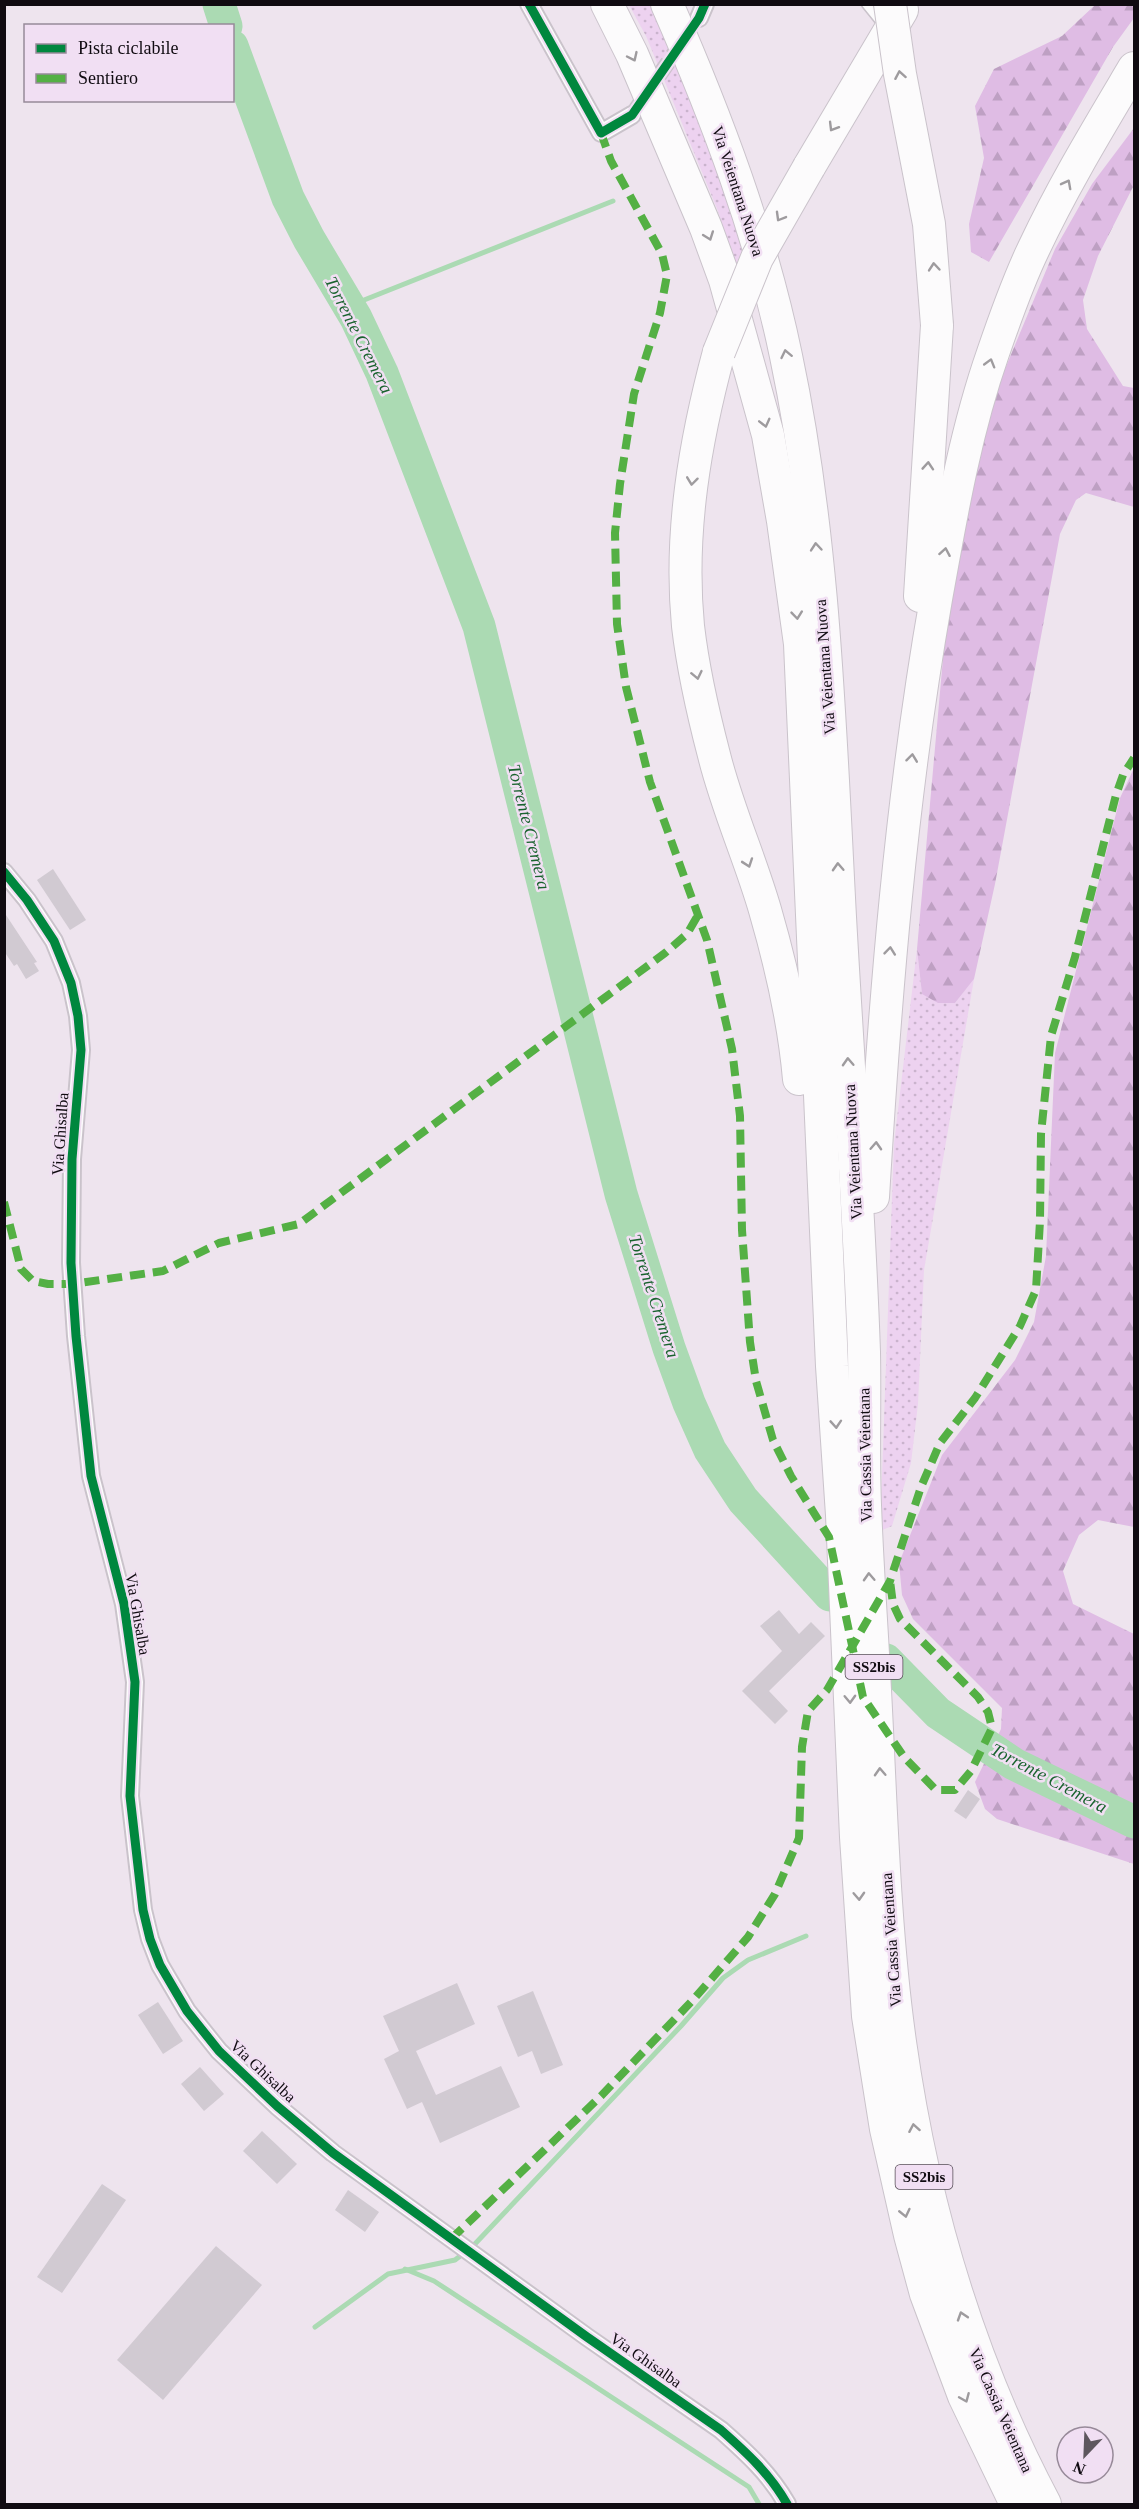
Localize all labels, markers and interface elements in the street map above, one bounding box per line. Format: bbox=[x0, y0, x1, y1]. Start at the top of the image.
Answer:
legend bbox=[24, 24, 234, 102]
text: Pista ciclabile bbox=[78, 38, 178, 58]
one-way arrow bbox=[626, 50, 638, 61]
text: Sentiero bbox=[78, 68, 138, 88]
one-way arrow bbox=[894, 70, 907, 80]
one-way arrow bbox=[828, 121, 840, 131]
street label: Via Veientana Nuova bbox=[709, 124, 767, 258]
one-way arrow bbox=[1060, 180, 1071, 191]
one-way arrow bbox=[775, 211, 787, 221]
one-way arrow bbox=[702, 230, 715, 241]
one-way arrow bbox=[928, 262, 941, 271]
water label: Torrente Cremera bbox=[321, 273, 397, 397]
one-way arrow bbox=[780, 350, 793, 360]
one-way arrow bbox=[983, 358, 995, 369]
one-way arrow bbox=[758, 417, 770, 428]
one-way arrow bbox=[922, 462, 935, 471]
one-way arrow bbox=[686, 477, 698, 486]
one-way arrow bbox=[810, 542, 823, 551]
one-way arrow bbox=[938, 548, 951, 558]
street label: Via Veientana Nuova bbox=[812, 599, 838, 735]
one-way arrow bbox=[790, 611, 802, 620]
one-way arrow bbox=[689, 670, 702, 680]
one-way arrow bbox=[905, 753, 918, 762]
water label: Torrente Cremera bbox=[504, 762, 554, 892]
one-way arrow bbox=[741, 857, 754, 868]
one-way arrow bbox=[831, 863, 844, 872]
one-way arrow bbox=[883, 947, 896, 956]
one-way arrow bbox=[842, 1057, 855, 1066]
street label: Via Veientana Nuova bbox=[841, 1084, 865, 1220]
street label: Via Ghisalba bbox=[49, 1092, 71, 1176]
one-way arrow bbox=[869, 1141, 882, 1150]
water label: Torrente Cremera bbox=[625, 1232, 683, 1360]
street label: Via Cassia Veientana bbox=[855, 1388, 875, 1522]
one-way arrow bbox=[829, 1420, 842, 1429]
street label: Via Ghisalba bbox=[122, 1572, 154, 1656]
one-way arrow bbox=[862, 1573, 875, 1582]
road number: SS2bis bbox=[846, 1655, 902, 1679]
one-way arrow bbox=[844, 1695, 856, 1704]
water label: Torrente Cremera bbox=[988, 1739, 1110, 1817]
one-way arrow bbox=[873, 1767, 886, 1776]
street label: Via Cassia Veientana bbox=[878, 1872, 904, 2008]
one-way arrow bbox=[852, 1891, 865, 1900]
street label: Via Ghisalba bbox=[227, 2036, 299, 2106]
one-way arrow bbox=[908, 2123, 921, 2133]
road number: SS2bis bbox=[896, 2165, 952, 2189]
one-way arrow bbox=[897, 2207, 910, 2217]
one-way arrow bbox=[957, 2311, 970, 2322]
street label: Via Ghisalba bbox=[607, 2329, 685, 2391]
street label: Via Cassia Veientana bbox=[966, 2345, 1036, 2475]
one-way arrow bbox=[958, 2392, 970, 2403]
north arrow bbox=[1055, 2425, 1115, 2485]
text: N bbox=[1070, 2458, 1088, 2478]

